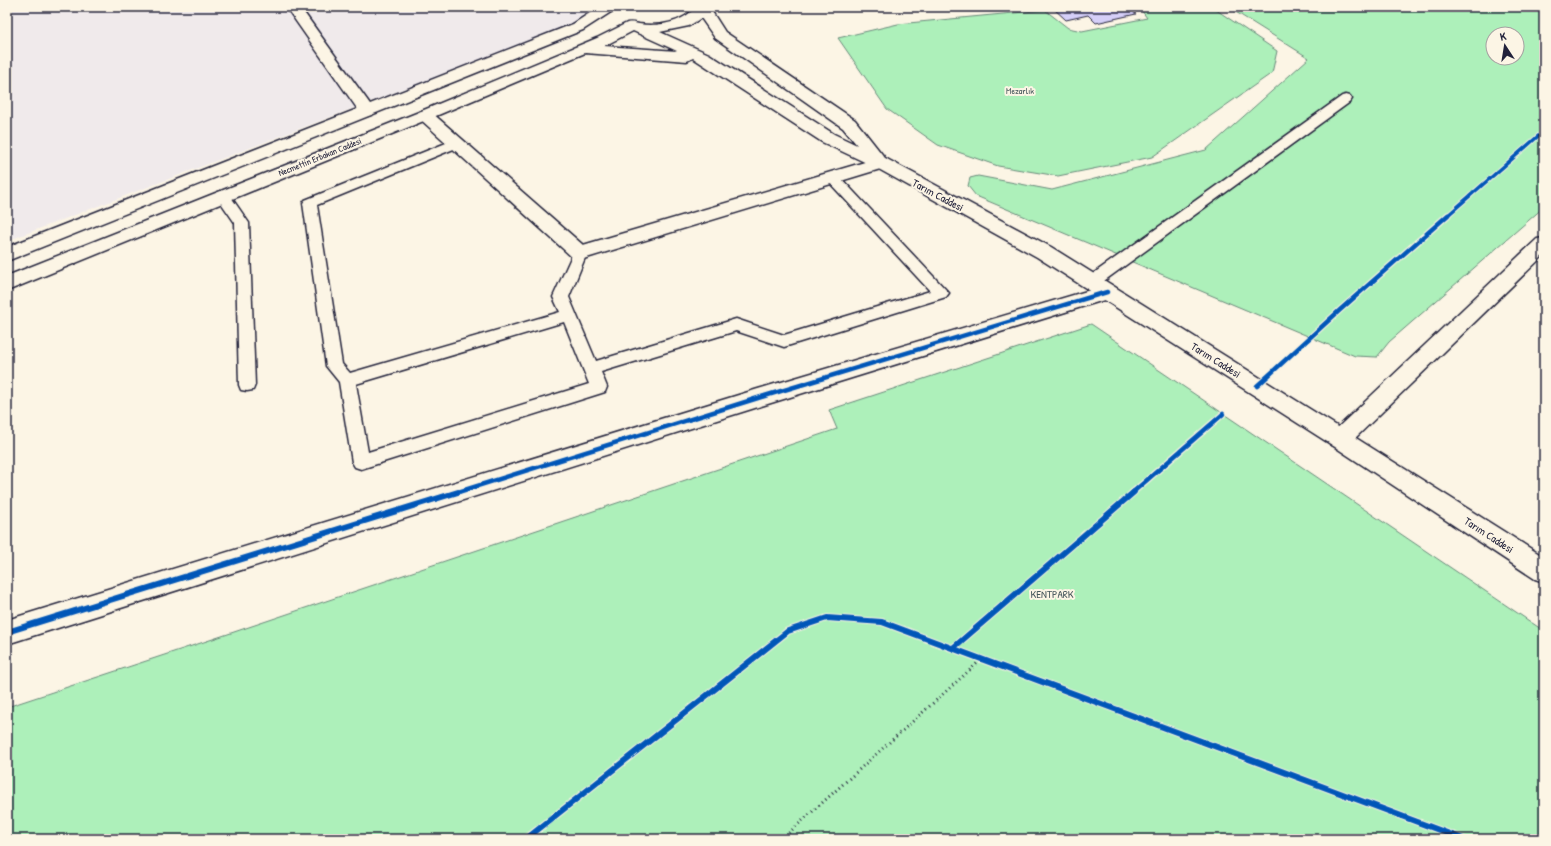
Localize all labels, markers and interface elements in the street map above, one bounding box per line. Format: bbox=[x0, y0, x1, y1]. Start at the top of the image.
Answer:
north arrow bbox=[1485, 26, 1525, 66]
text: K bbox=[1499, 29, 1507, 44]
park label: Mezarlık bbox=[1006, 85, 1034, 97]
street label: Necmettin Erbakan Caddesi bbox=[277, 135, 363, 179]
street label: Tarım Caddesi bbox=[910, 176, 966, 214]
street label: Tarım Caddesi bbox=[1188, 339, 1244, 381]
street label: Tarım Caddesi bbox=[1462, 514, 1516, 556]
park label: KENTPARK bbox=[1030, 587, 1074, 601]

